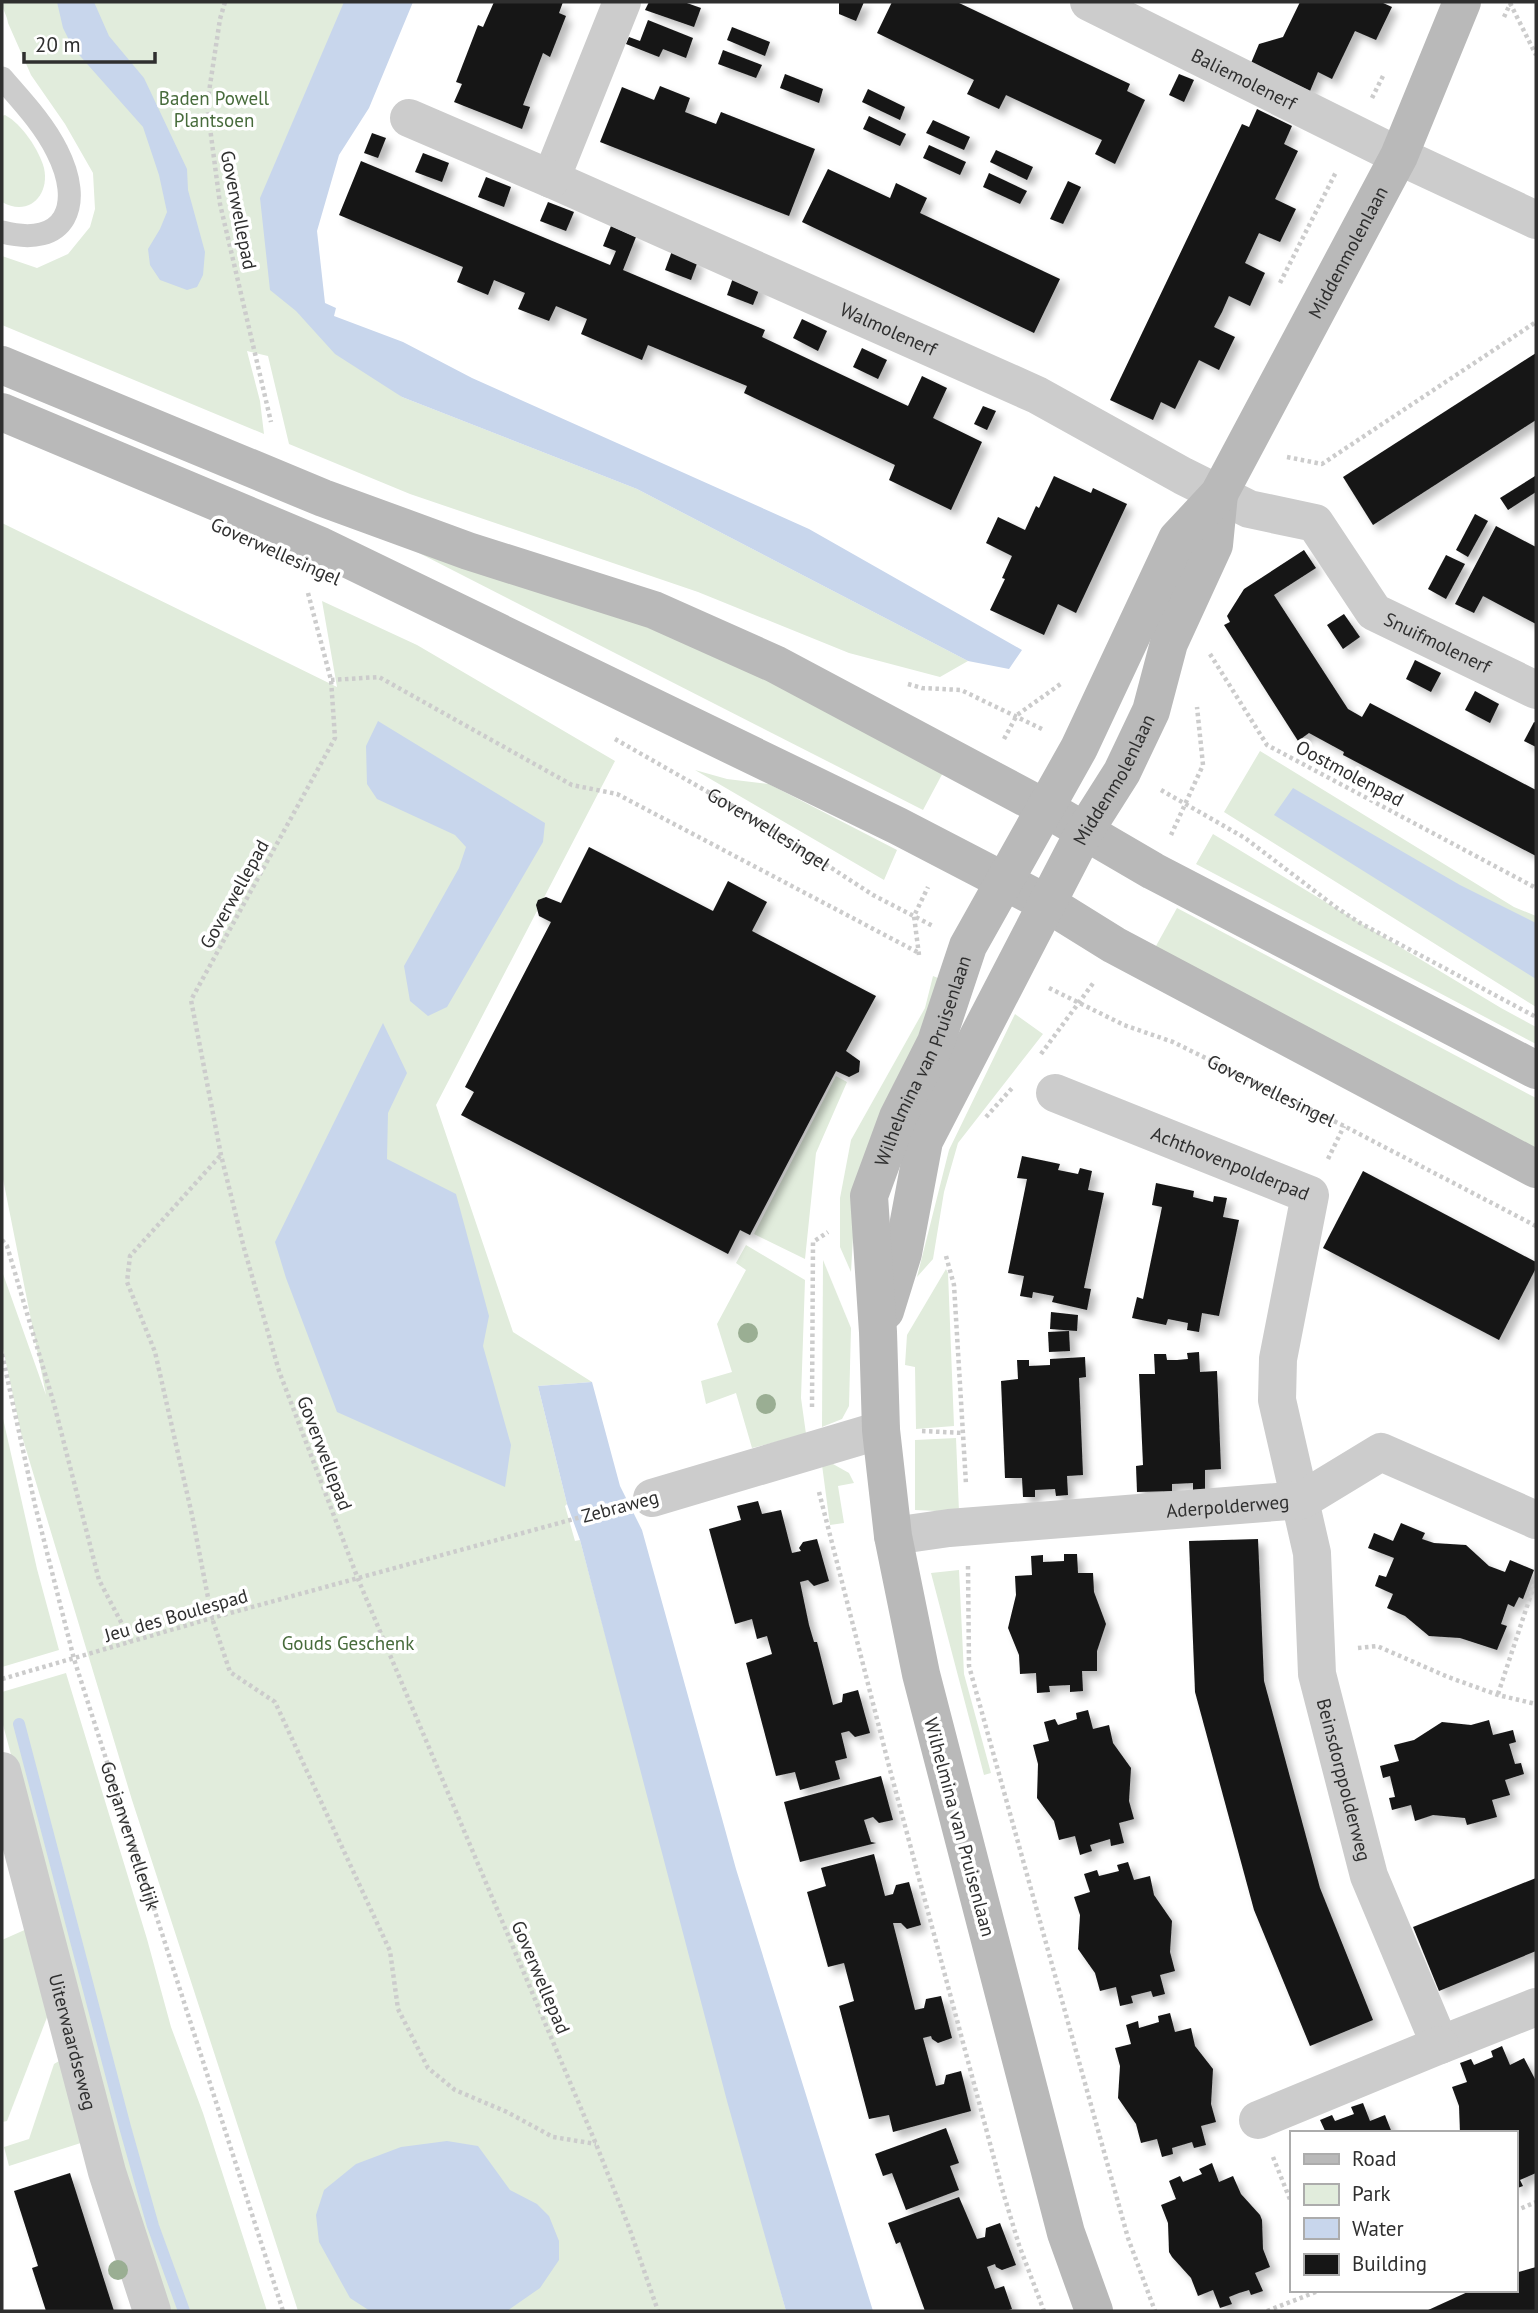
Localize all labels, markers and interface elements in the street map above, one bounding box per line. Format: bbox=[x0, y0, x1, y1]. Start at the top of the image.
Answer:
scale bar bbox=[24, 21, 156, 65]
text: 20 m bbox=[35, 31, 81, 58]
street label: Baliemolenerf bbox=[1187, 43, 1301, 116]
park label: Baden Powell Plantsoen bbox=[159, 86, 270, 132]
street label: Goverwellepad bbox=[216, 148, 262, 272]
street label: Middenmolenlaan bbox=[1303, 182, 1393, 323]
street label: Walmolenerf bbox=[836, 297, 941, 361]
street label: Goverwellesingel bbox=[207, 512, 345, 591]
street label: Snuifmolenerf bbox=[1380, 607, 1495, 679]
street label: Middenmolenlaan bbox=[1067, 710, 1160, 849]
street label: Oostmolenpad bbox=[1292, 735, 1408, 811]
street label: Goverwellesingel bbox=[703, 782, 835, 876]
street label: Goverwellepad bbox=[194, 835, 274, 953]
street label: Wilhelmina van Pruisenlaan bbox=[869, 952, 976, 1169]
street label: Goverwellesingel bbox=[1203, 1049, 1340, 1132]
street label: Achthovenpolderpad bbox=[1148, 1121, 1313, 1206]
street label: Goverwellepad bbox=[292, 1392, 358, 1514]
street label: Zebraweg bbox=[579, 1484, 661, 1528]
street label: Aderpolderweg bbox=[1165, 1489, 1290, 1523]
street label: Jeu des Boulespad bbox=[101, 1583, 250, 1647]
park label: Gouds Geschenk bbox=[282, 1631, 414, 1655]
street label: Beinsdorppolderweg bbox=[1312, 1696, 1377, 1864]
street label: Wilhelmina van Pruisenlaan bbox=[919, 1715, 1001, 1939]
street label: Goejanverwelledijk bbox=[96, 1758, 166, 1913]
street label: Goverwellepad bbox=[506, 1917, 576, 2037]
street label: Uiterwaardseweg bbox=[44, 1971, 102, 2113]
legend bbox=[1290, 2131, 1517, 2292]
text: Road bbox=[1352, 2145, 1396, 2172]
text: Park bbox=[1352, 2180, 1391, 2207]
text: Water bbox=[1352, 2215, 1404, 2242]
text: Building bbox=[1352, 2250, 1427, 2277]

